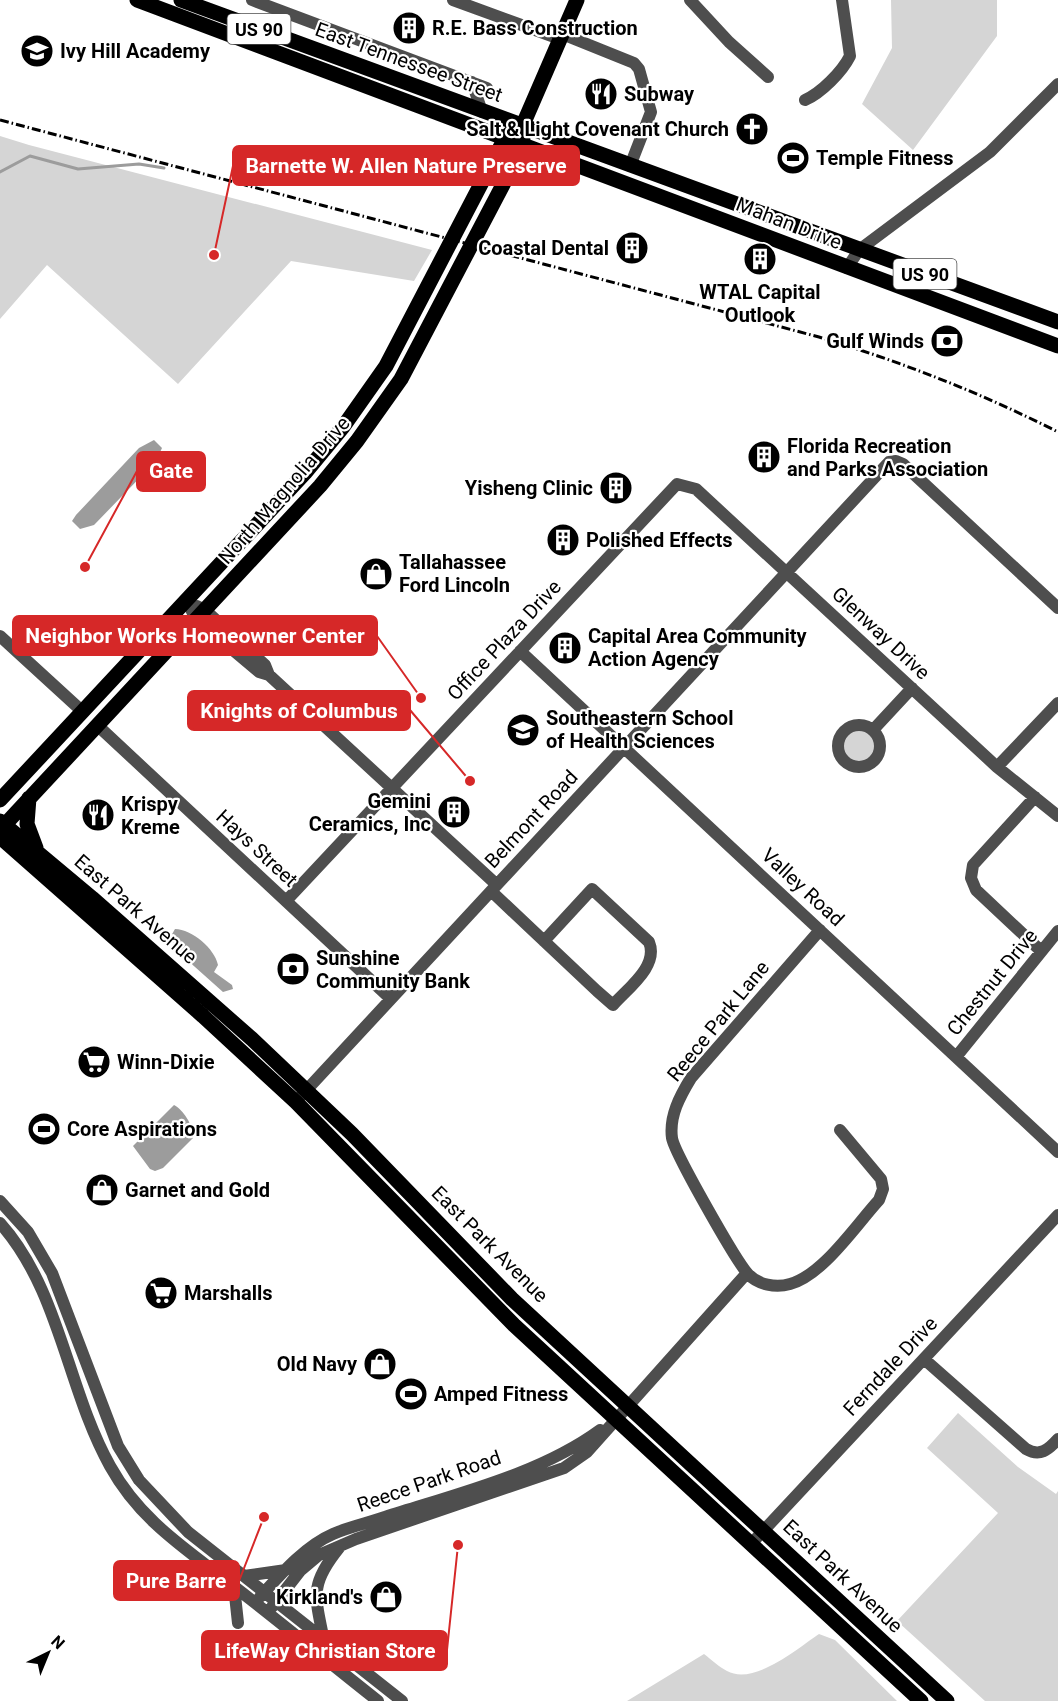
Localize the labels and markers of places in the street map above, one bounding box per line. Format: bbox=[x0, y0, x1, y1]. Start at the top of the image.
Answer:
building icon: R.E. Bass Construction bbox=[391, 10, 427, 46]
place label: R.E. Bass Construction bbox=[432, 16, 638, 40]
school or university icon: Ivy Hill Academy bbox=[19, 33, 55, 69]
place label: Ivy Hill Academy bbox=[60, 39, 211, 63]
restaurant icon: Subway bbox=[583, 76, 619, 112]
place label: Subway bbox=[624, 82, 695, 106]
church icon: Salt & Light Covenant Church bbox=[734, 111, 770, 147]
place label: Salt & Light Covenant Church bbox=[466, 117, 729, 141]
sports icon: Temple Fitness bbox=[775, 140, 811, 176]
callout: Barnette W. Allen Nature Preserve bbox=[233, 146, 579, 185]
place label: Temple Fitness bbox=[816, 146, 954, 170]
building icon: Coastal Dental bbox=[614, 230, 650, 266]
place label: Coastal Dental bbox=[478, 236, 609, 260]
building icon: WTAL Capital Outlook bbox=[742, 241, 778, 277]
place label: WTAL Capital Outlook bbox=[699, 280, 821, 327]
bank icon: Gulf Winds bbox=[929, 323, 965, 359]
place label: Gulf Winds bbox=[826, 329, 924, 353]
place label: Florida Recreation and Parks Association bbox=[787, 434, 988, 481]
building icon: Florida Recreation and Parks Association bbox=[746, 439, 782, 475]
callout: Gate bbox=[137, 452, 205, 491]
building icon: Yisheng Clinic bbox=[598, 470, 634, 506]
place label: Yisheng Clinic bbox=[465, 476, 593, 500]
building icon: Polished Effects bbox=[545, 522, 581, 558]
place label: Polished Effects bbox=[586, 528, 733, 552]
place label: Tallahassee Ford Lincoln bbox=[399, 550, 510, 597]
shop icon: Tallahassee Ford Lincoln bbox=[358, 556, 394, 592]
callout: Neighbor Works Homeowner Center bbox=[13, 616, 377, 655]
place label: Capital Area Community Action Agency bbox=[588, 624, 808, 671]
building icon: Capital Area Community Action Agency bbox=[547, 630, 583, 666]
callout: Knights of Columbus bbox=[188, 691, 410, 730]
place label: Southeastern School of Health Sciences bbox=[546, 706, 733, 753]
school or university icon: Southeastern School of Health Sciences bbox=[505, 712, 541, 748]
place label: Gemini Ceramics, Inc bbox=[309, 789, 431, 836]
place label: Krispy Kreme bbox=[121, 792, 180, 839]
building icon: Gemini Ceramics, Inc bbox=[436, 794, 472, 830]
restaurant icon: Krispy Kreme bbox=[80, 797, 116, 833]
place label: Sunshine Community Bank bbox=[316, 946, 470, 993]
bank icon: Sunshine Community Bank bbox=[275, 951, 311, 987]
supermarket icon: Winn-Dixie bbox=[76, 1044, 112, 1080]
place label: Winn-Dixie bbox=[117, 1050, 215, 1074]
sports icon: Core Aspirations bbox=[26, 1111, 62, 1147]
place label: Core Aspirations bbox=[67, 1117, 217, 1141]
shop icon: Garnet and Gold bbox=[84, 1172, 120, 1208]
place label: Garnet and Gold bbox=[125, 1178, 270, 1202]
supermarket icon: Marshalls bbox=[143, 1275, 179, 1311]
place label: Marshalls bbox=[184, 1281, 273, 1305]
shop icon: Old Navy bbox=[362, 1346, 398, 1382]
place label: Old Navy bbox=[277, 1352, 358, 1376]
sports icon: Amped Fitness bbox=[393, 1376, 429, 1412]
place label: Amped Fitness bbox=[434, 1382, 568, 1406]
callout: Pure Barre bbox=[114, 1561, 239, 1600]
shop icon: Kirkland's bbox=[368, 1579, 404, 1615]
place label: Kirkland's bbox=[276, 1585, 363, 1609]
callout: LifeWay Christian Store bbox=[202, 1631, 447, 1670]

